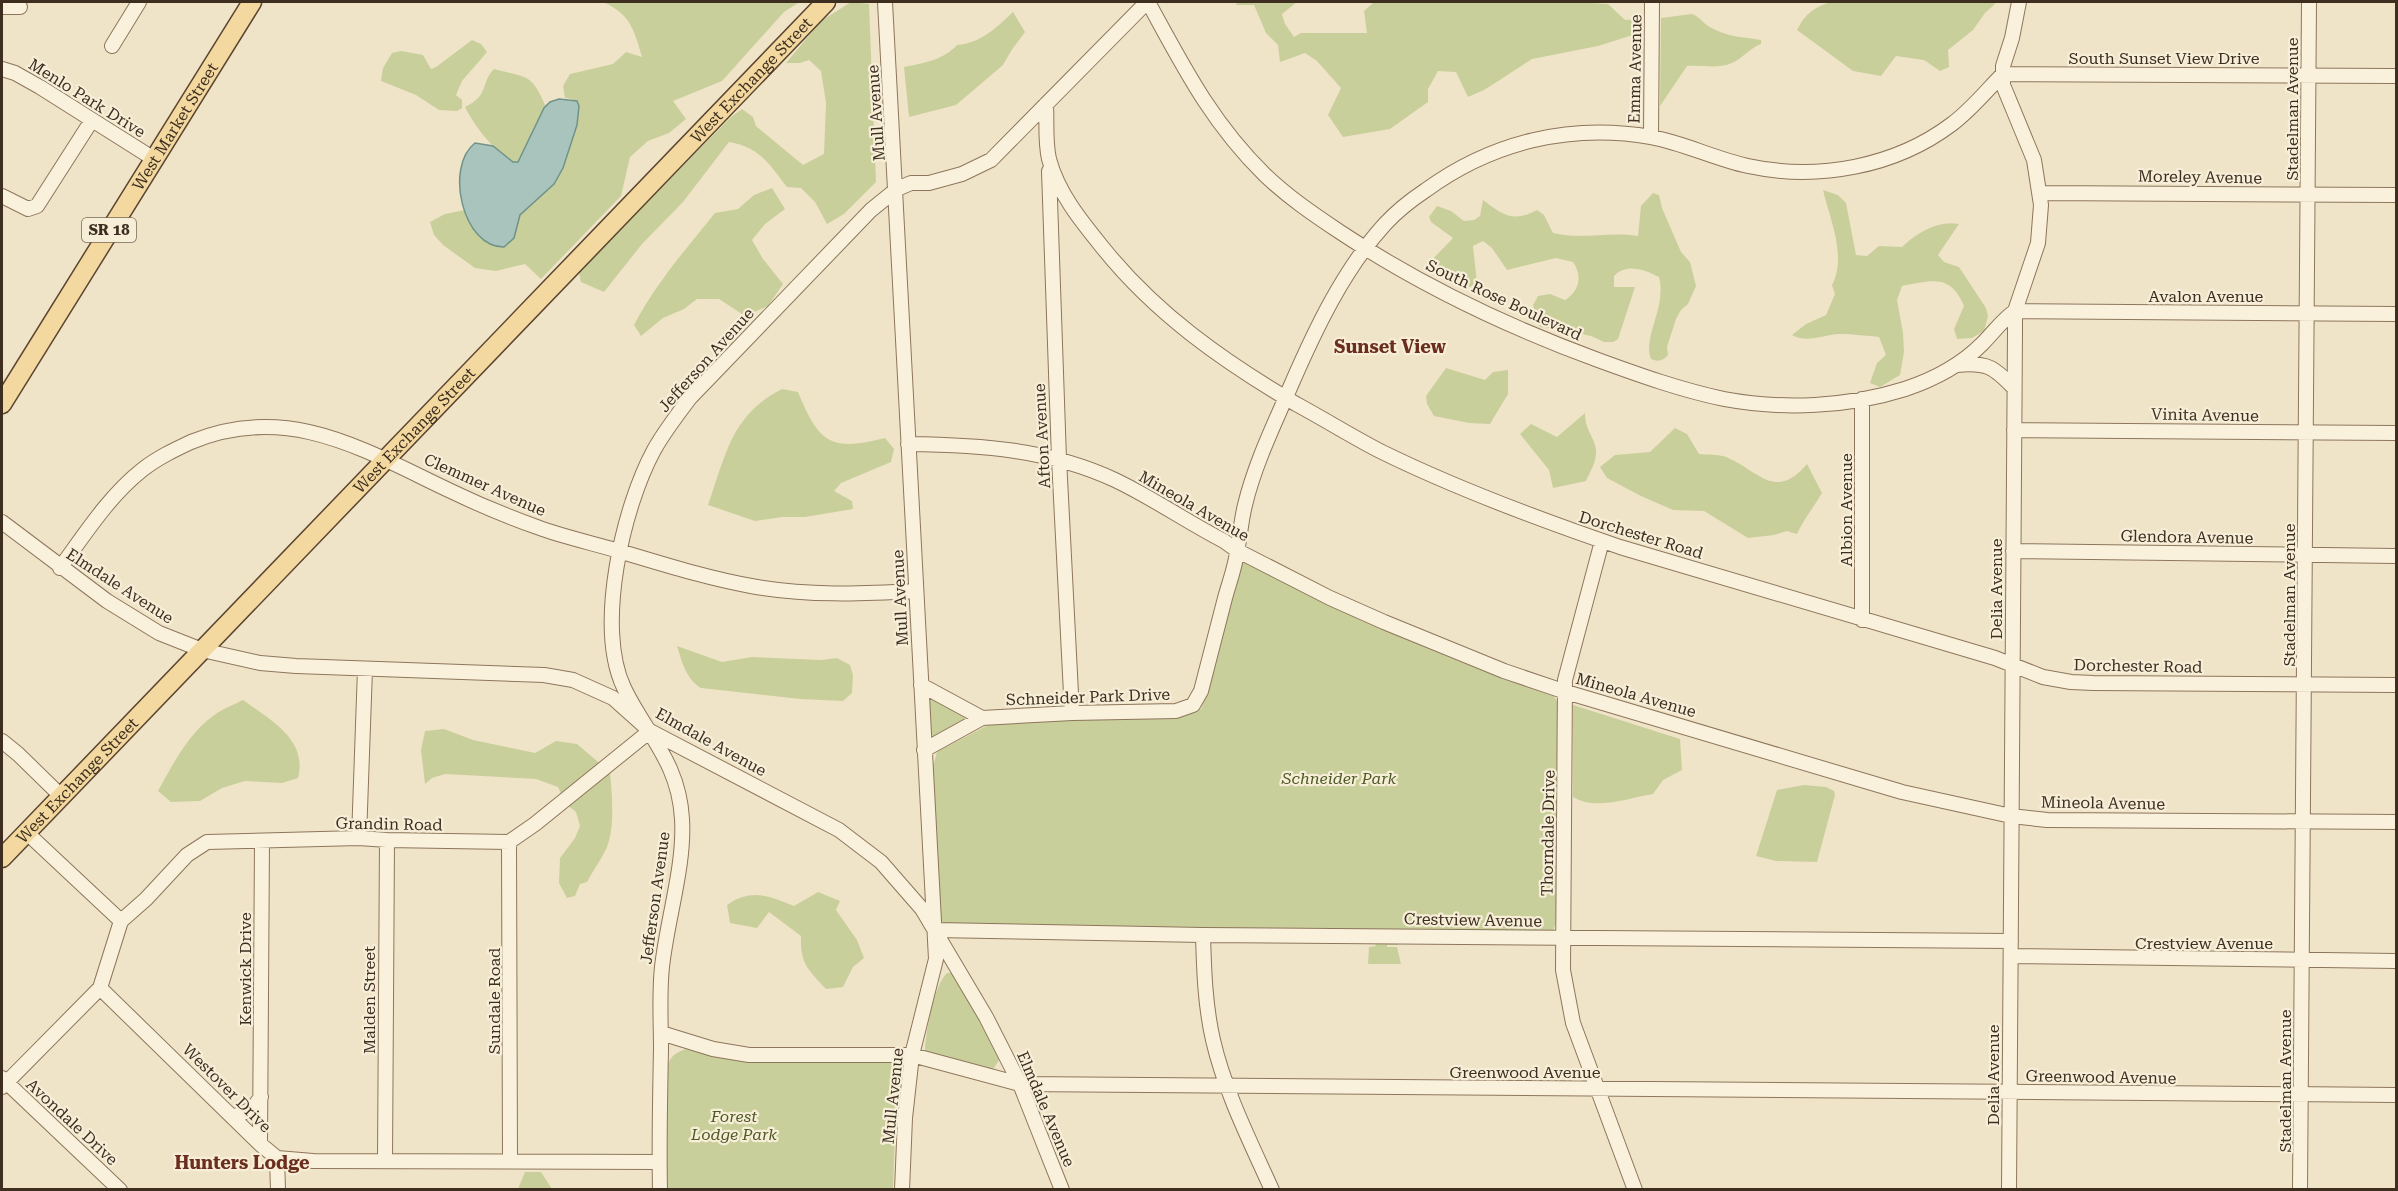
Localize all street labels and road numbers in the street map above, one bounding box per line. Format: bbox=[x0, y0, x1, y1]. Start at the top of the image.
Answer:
street label: West Exchange Street bbox=[686, 13, 816, 147]
street label: Emma Avenue bbox=[1625, 14, 1645, 124]
street label: Stadelman Avenue bbox=[2283, 37, 2302, 181]
street label: South Sunset View Drive bbox=[2069, 49, 2260, 68]
street label: Menlo Park Drive bbox=[25, 54, 149, 142]
street label: West Market Street bbox=[128, 59, 222, 194]
street label: Mull Avenue bbox=[863, 64, 889, 162]
street label: Moreley Avenue bbox=[2138, 166, 2263, 188]
road number: SR 18 bbox=[82, 218, 136, 242]
street label: South Rose Boulevard bbox=[1423, 255, 1585, 345]
street label: Avalon Avenue bbox=[2149, 287, 2264, 306]
street label: Jefferson Avenue bbox=[654, 304, 758, 416]
street label: West Exchange Street bbox=[349, 363, 479, 497]
street label: Afton Avenue bbox=[1030, 383, 1054, 489]
street label: Vinita Avenue bbox=[2151, 405, 2259, 425]
street label: Clemmer Avenue bbox=[421, 450, 549, 520]
street label: Albion Avenue bbox=[1837, 453, 1856, 567]
street label: Mineola Avenue bbox=[1135, 467, 1253, 545]
street label: Dorchester Road bbox=[1577, 507, 1705, 563]
street label: Stadelman Avenue bbox=[2280, 523, 2299, 667]
street label: Glendora Avenue bbox=[2120, 526, 2254, 548]
street label: Delia Avenue bbox=[1987, 538, 2006, 640]
street label: Elmdale Avenue bbox=[63, 544, 177, 628]
street label: Mull Avenue bbox=[888, 549, 912, 647]
street label: Dorchester Road bbox=[2073, 655, 2203, 677]
street label: Mineola Avenue bbox=[1574, 669, 1699, 721]
street label: Schneider Park Drive bbox=[1005, 685, 1171, 709]
street label: Elmdale Avenue bbox=[652, 704, 770, 780]
street label: West Exchange Street bbox=[12, 713, 142, 847]
street label: Thorndale Drive bbox=[1537, 770, 1559, 896]
street label: Mineola Avenue bbox=[2041, 792, 2166, 814]
street label: Grandin Road bbox=[335, 814, 443, 834]
street label: Jefferson Avenue bbox=[636, 830, 674, 965]
street label: Crestview Avenue bbox=[1404, 909, 1542, 931]
street label: Kenwick Drive bbox=[236, 912, 255, 1026]
street label: Crestview Avenue bbox=[2135, 934, 2273, 953]
street label: Malden Street bbox=[360, 946, 379, 1054]
street label: Sundale Road bbox=[485, 948, 504, 1054]
street label: Stadelman Avenue bbox=[2276, 1009, 2295, 1153]
street label: Delia Avenue bbox=[1984, 1024, 2003, 1126]
street label: Westover Drive bbox=[179, 1040, 275, 1136]
street label: Mull Avenue bbox=[879, 1047, 908, 1145]
street label: Elmdale Avenue bbox=[1013, 1048, 1079, 1170]
street label: Greenwood Avenue bbox=[1450, 1063, 1601, 1082]
street label: Greenwood Avenue bbox=[2025, 1066, 2177, 1088]
street label: Avondale Drive bbox=[22, 1075, 122, 1169]

